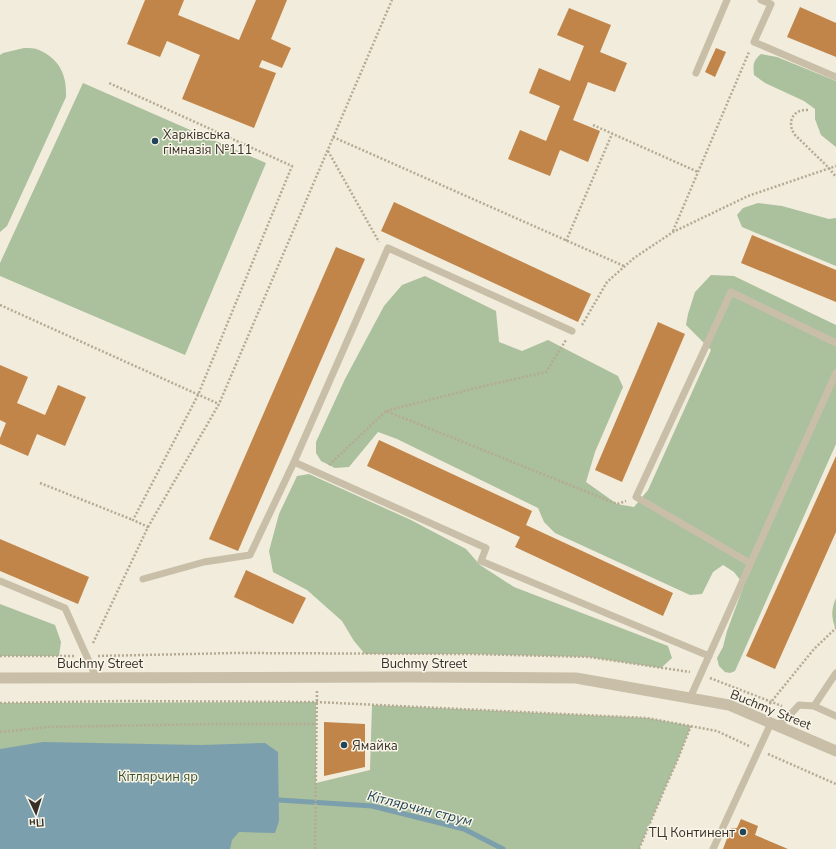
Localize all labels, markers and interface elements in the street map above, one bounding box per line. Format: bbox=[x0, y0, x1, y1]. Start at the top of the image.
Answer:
place label: Харківська гімназія №111 bbox=[163, 126, 252, 159]
marker: Харківська гімназія №111 bbox=[150, 136, 160, 146]
street label: Buchmy Street bbox=[57, 655, 143, 673]
street label: Buchmy Street bbox=[381, 655, 467, 673]
street label: Buchmy Street bbox=[727, 685, 814, 735]
place label: Ямайка bbox=[352, 737, 398, 755]
marker: Ямайка bbox=[339, 740, 349, 750]
park label: Кітлярчин яр bbox=[118, 768, 198, 786]
water label: Кітлярчин струм bbox=[365, 786, 474, 831]
north arrow bbox=[16, 793, 56, 833]
text: Пн bbox=[29, 814, 45, 830]
place label: ТЦ Континент bbox=[649, 824, 735, 842]
marker: ТЦ Континент bbox=[738, 827, 748, 837]

